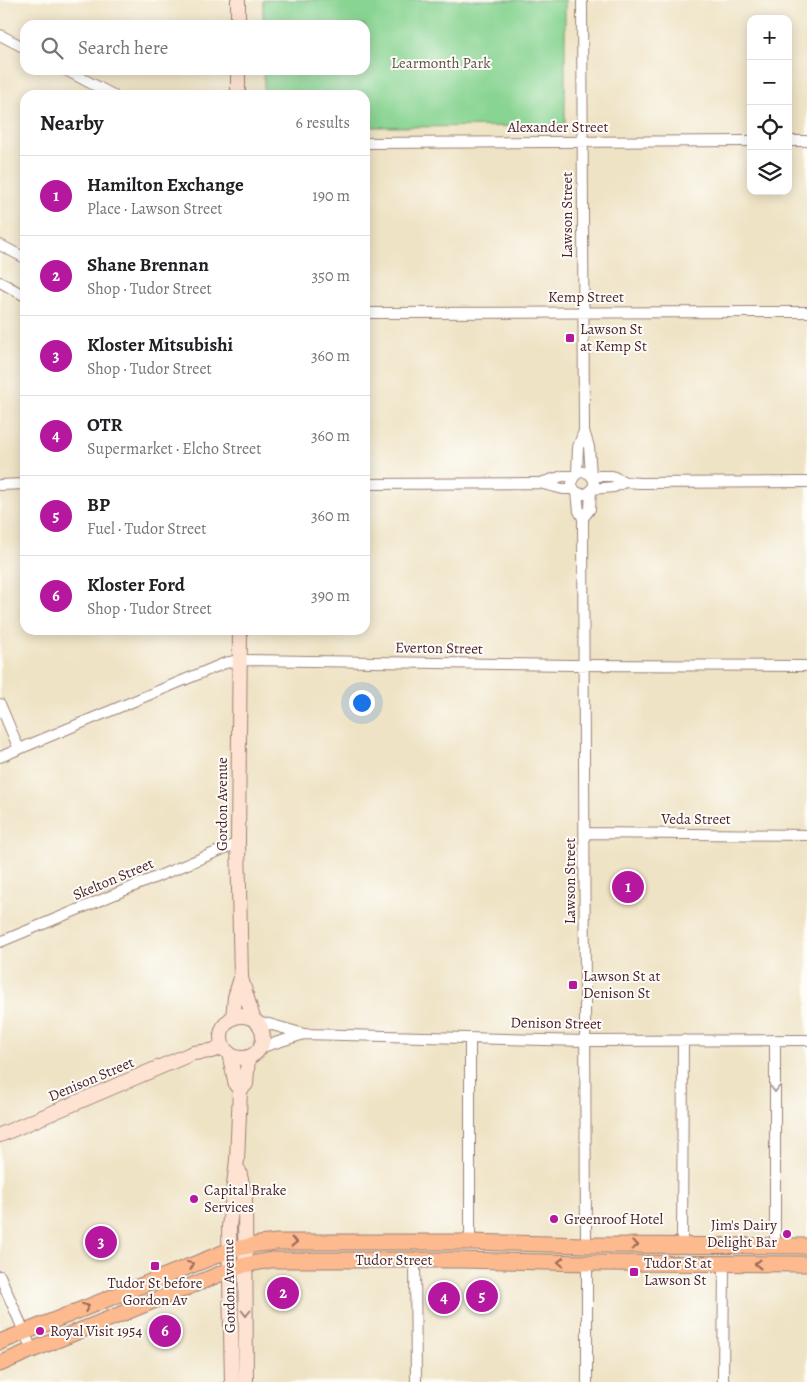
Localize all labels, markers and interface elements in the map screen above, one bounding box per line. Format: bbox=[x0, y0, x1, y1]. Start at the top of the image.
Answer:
map controls bbox=[747, 15, 792, 195]
button: + bbox=[747, 15, 792, 60]
search box bbox=[20, 20, 370, 75]
icon: search bbox=[38, 34, 66, 62]
text: Search here bbox=[78, 35, 168, 61]
park label: Learmonth Park bbox=[391, 53, 491, 73]
button: − bbox=[747, 60, 792, 105]
button: locate bbox=[747, 105, 792, 150]
text: Nearby bbox=[40, 109, 103, 137]
text: 6 results bbox=[296, 112, 350, 134]
street label: Alexander Street bbox=[507, 117, 609, 137]
button: layers bbox=[747, 150, 792, 195]
text: Hamilton Exchange bbox=[87, 172, 244, 198]
street label: Lawson Street bbox=[557, 172, 577, 258]
text: 1 bbox=[53, 185, 59, 207]
text: 190 m bbox=[312, 185, 350, 207]
text: Place · Lawson Street bbox=[87, 198, 223, 220]
text: Shane Brennan bbox=[87, 252, 209, 278]
text: 2 bbox=[52, 265, 60, 287]
text: 350 m bbox=[311, 265, 350, 287]
text: Shop · Tudor Street bbox=[87, 278, 212, 300]
street label: Kemp Street bbox=[548, 287, 624, 307]
place label: Lawson St at Kemp St bbox=[580, 319, 647, 356]
text: Kloster Mitsubishi bbox=[87, 332, 233, 358]
marker: Lawson St at Kemp St bbox=[564, 332, 576, 344]
text: 3 bbox=[53, 345, 59, 367]
text: 360 m bbox=[311, 345, 350, 367]
text: Shop · Tudor Street bbox=[87, 358, 212, 380]
text: OTR bbox=[87, 412, 123, 438]
text: 4 bbox=[52, 425, 60, 447]
text: 360 m bbox=[311, 425, 350, 447]
text: Supermarket · Elcho Street bbox=[87, 438, 262, 460]
text: BP bbox=[87, 492, 110, 518]
text: 5 bbox=[53, 505, 59, 527]
text: 360 m bbox=[311, 505, 350, 527]
text: Fuel · Tudor Street bbox=[87, 518, 207, 540]
text: Kloster Ford bbox=[87, 572, 185, 598]
text: 6 bbox=[52, 585, 60, 607]
text: 390 m bbox=[311, 585, 350, 607]
text: Shop · Tudor Street bbox=[87, 598, 212, 620]
street label: Everton Street bbox=[395, 637, 483, 659]
your location bbox=[349, 690, 375, 716]
street label: Gordon Avenue bbox=[212, 757, 232, 851]
street label: Veda Street bbox=[660, 809, 731, 829]
street label: Lawson Street bbox=[560, 838, 580, 924]
street label: Skelton Street bbox=[70, 853, 156, 905]
pin: 1 bbox=[612, 868, 644, 906]
place label: Lawson St at Denison St bbox=[583, 966, 660, 1003]
marker: Lawson St at Denison St bbox=[567, 979, 579, 991]
street label: Denison Street bbox=[510, 1012, 602, 1034]
street label: Denison Street bbox=[45, 1052, 137, 1106]
one-way arrow bbox=[769, 1085, 780, 1093]
place label: Capital Brake Services bbox=[204, 1180, 287, 1217]
marker: Capital Brake Services bbox=[188, 1193, 200, 1205]
place label: Greenroof Hotel bbox=[564, 1209, 664, 1229]
marker: Greenroof Hotel bbox=[548, 1213, 560, 1225]
place label: Jim's Dairy Delight Bar bbox=[707, 1215, 777, 1252]
pin: 3 bbox=[85, 1223, 117, 1261]
marker: Jim's Dairy Delight Bar bbox=[781, 1228, 793, 1240]
one-way arrow bbox=[290, 1237, 298, 1247]
street label: Gordon Avenue bbox=[218, 1238, 240, 1333]
one-way arrow bbox=[632, 1240, 639, 1250]
street label: Tudor Street bbox=[356, 1250, 433, 1270]
place label: Tudor St at Lawson St bbox=[644, 1253, 712, 1290]
one-way arrow bbox=[557, 1257, 564, 1267]
one-way arrow bbox=[754, 1259, 762, 1269]
marker: Tudor St before Gordon Av bbox=[149, 1260, 161, 1272]
one-way arrow bbox=[187, 1260, 195, 1270]
marker: Tudor St at Lawson St bbox=[628, 1266, 640, 1278]
place label: Tudor St before Gordon Av bbox=[108, 1273, 203, 1310]
pin: 2 bbox=[267, 1274, 299, 1312]
pin: 5 bbox=[466, 1277, 498, 1315]
pin: 4 bbox=[428, 1279, 460, 1317]
one-way arrow bbox=[81, 1303, 90, 1314]
one-way arrow bbox=[241, 1310, 251, 1318]
pin: 6 bbox=[149, 1312, 181, 1350]
place label: Royal Visit 1954 bbox=[50, 1321, 142, 1341]
marker: Royal Visit 1954 bbox=[34, 1325, 46, 1337]

